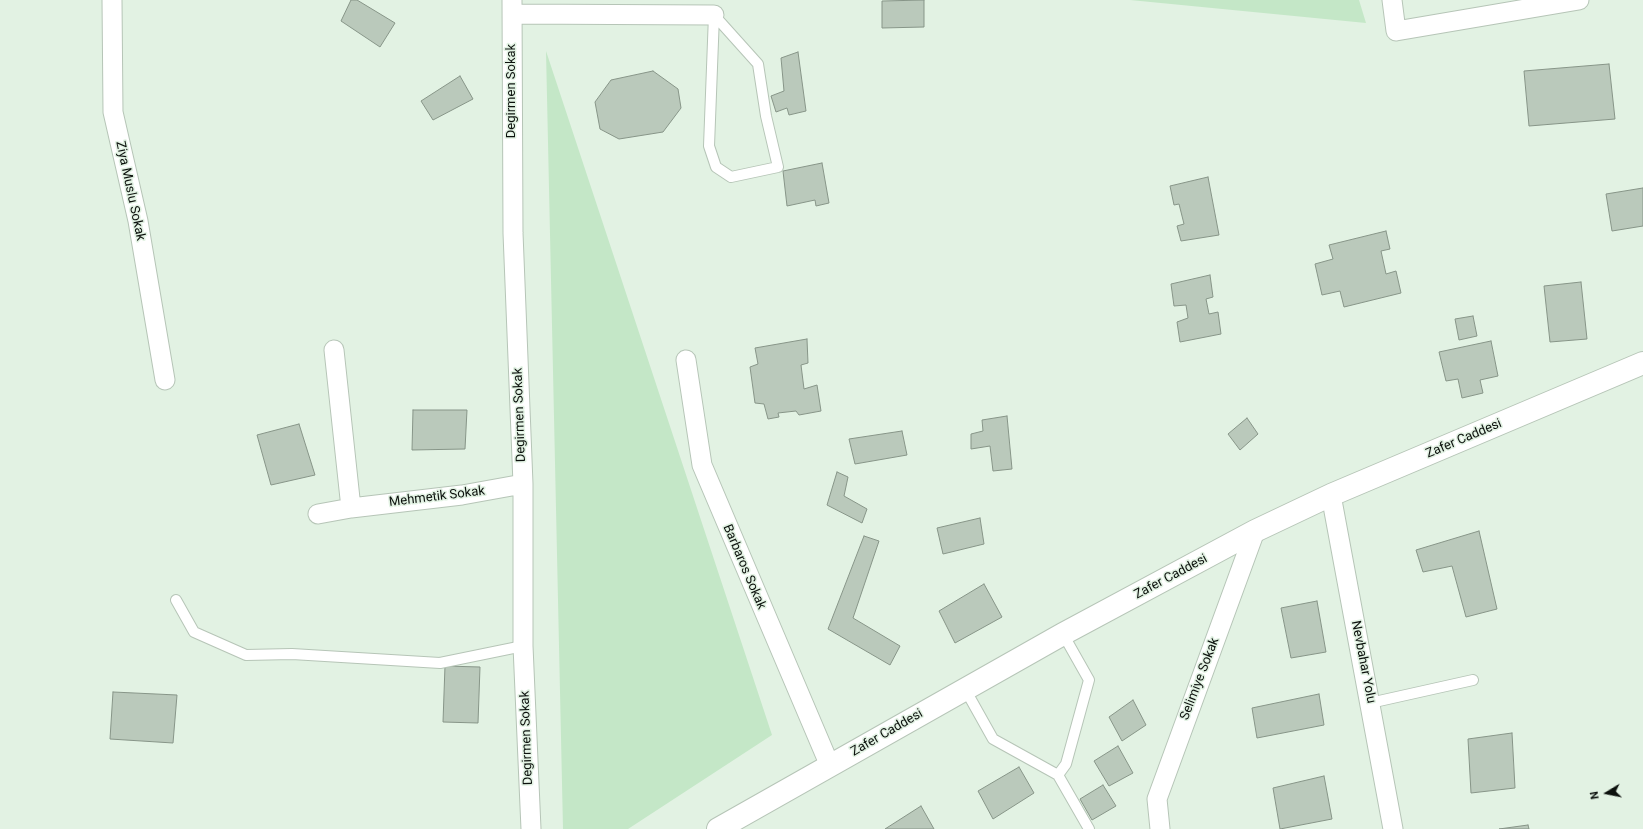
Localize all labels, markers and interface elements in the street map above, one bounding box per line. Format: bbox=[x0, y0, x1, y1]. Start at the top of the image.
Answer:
street label: Degirmen Sokak bbox=[504, 44, 520, 138]
street label: Ziya Muslu Sokak bbox=[112, 140, 148, 242]
street label: Degirmen Sokak bbox=[511, 368, 529, 462]
street label: Zafer Caddesi bbox=[1424, 416, 1504, 462]
street label: Mehmetik Sokak bbox=[388, 483, 486, 511]
street label: Barbaros Sokak bbox=[719, 522, 769, 612]
street label: Zafer Caddesi bbox=[1132, 551, 1210, 603]
street label: Nevbahar Yolu bbox=[1347, 619, 1379, 705]
street label: Selimiye Sokak bbox=[1177, 636, 1223, 722]
street label: Degirmen Sokak bbox=[518, 691, 536, 785]
street label: Zafer Caddesi bbox=[848, 706, 926, 760]
north arrow bbox=[1587, 773, 1627, 813]
text: N bbox=[1588, 790, 1602, 800]

